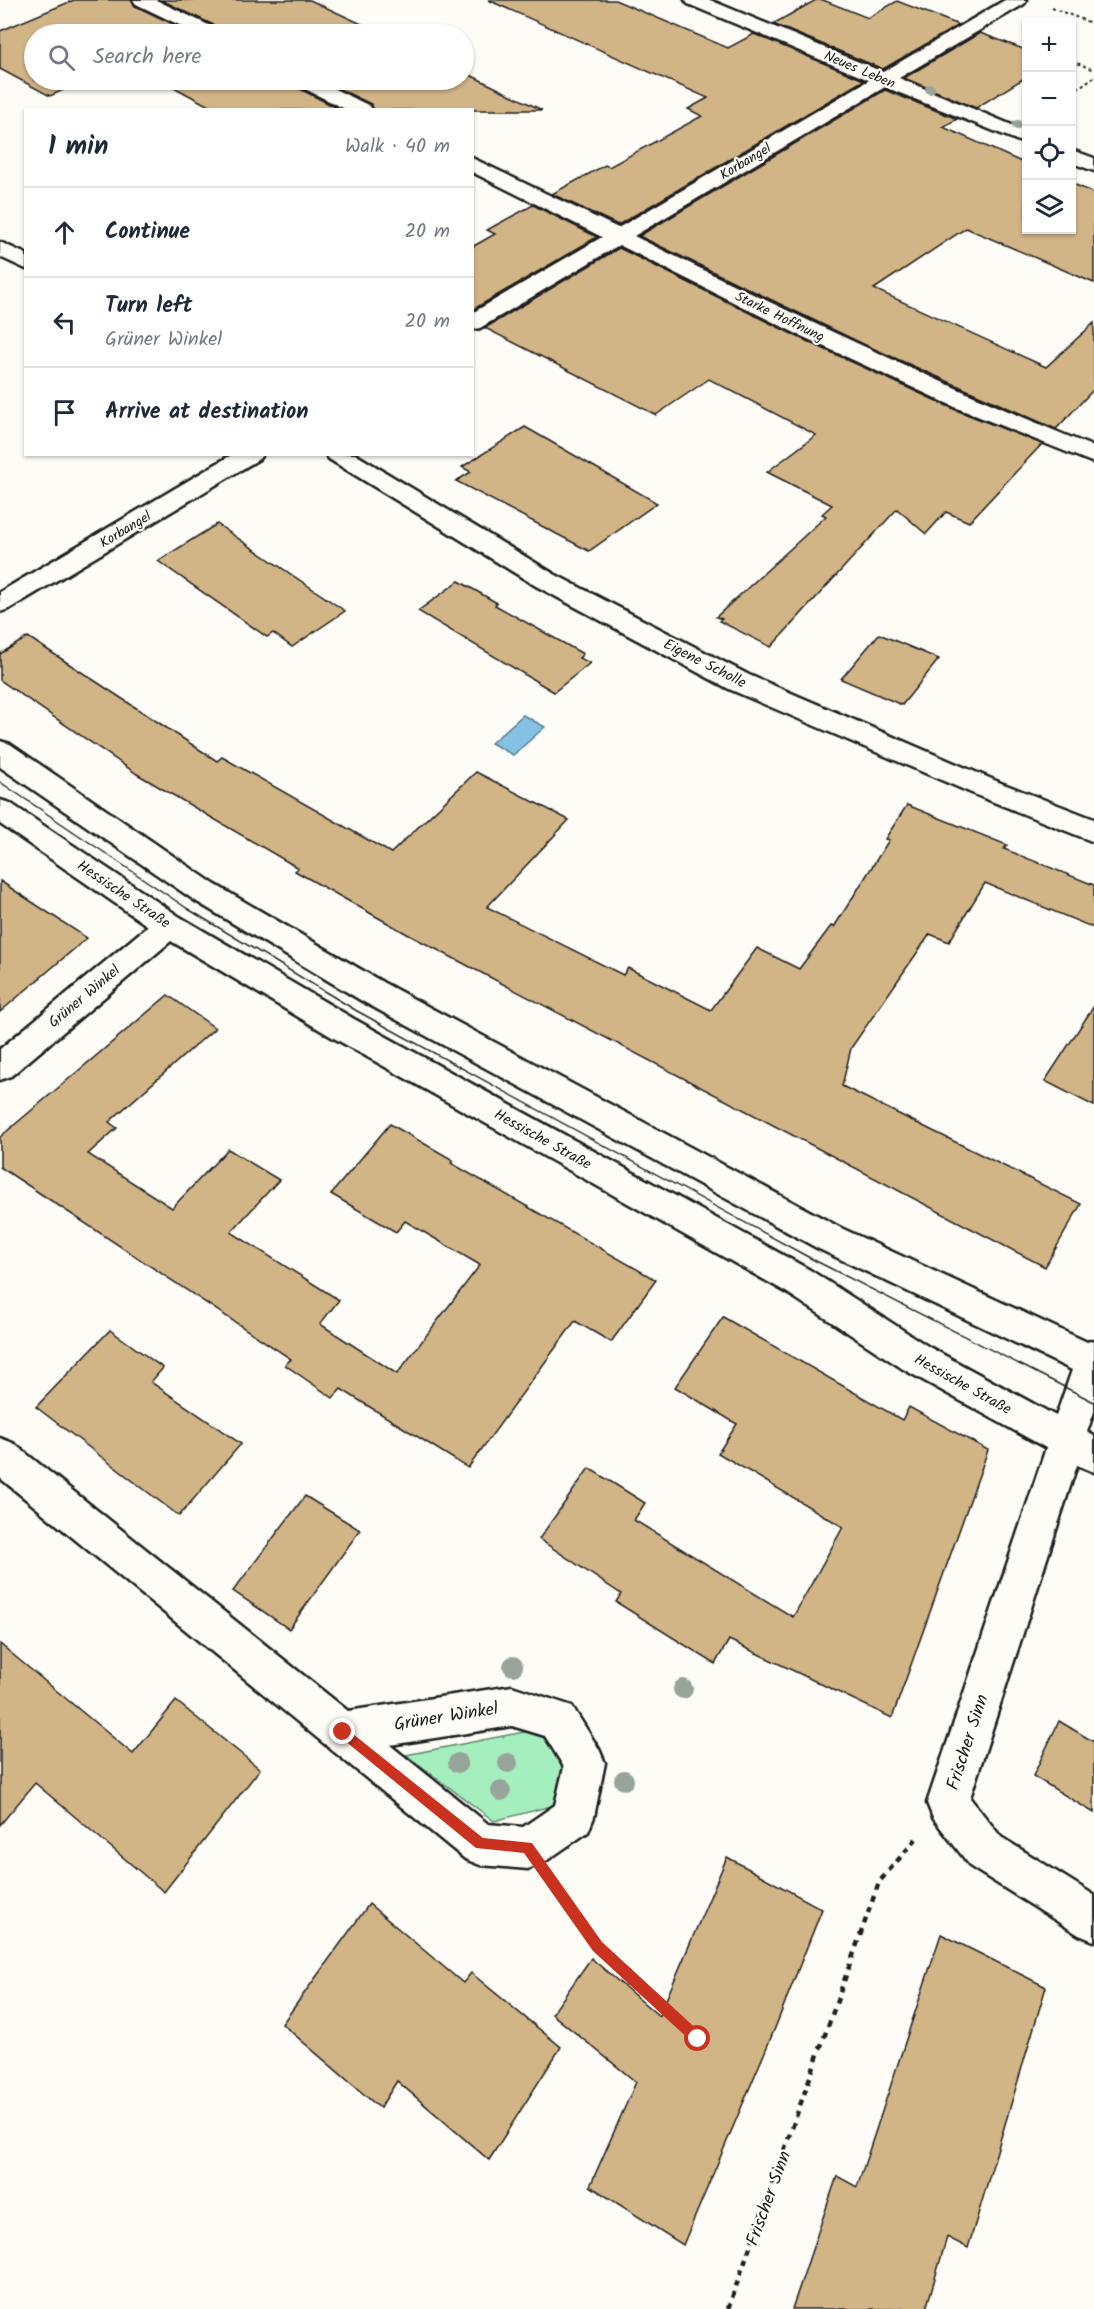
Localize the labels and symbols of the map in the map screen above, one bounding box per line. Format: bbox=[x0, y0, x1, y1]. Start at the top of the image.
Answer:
street label: Neues Leben bbox=[821, 45, 899, 95]
street label: Korbangel bbox=[715, 137, 776, 186]
street label: Starke Hoffnung bbox=[731, 286, 828, 348]
street label: Korbangel bbox=[95, 505, 156, 554]
street label: Eigene Scholle bbox=[659, 633, 751, 695]
street label: Hessische Straße bbox=[72, 855, 175, 935]
street label: Grüner Winkel bbox=[43, 959, 126, 1034]
street label: Hessische Straße bbox=[489, 1103, 596, 1177]
street label: Hessische Straße bbox=[909, 1348, 1016, 1422]
street label: Frischer Sinn bbox=[939, 1691, 998, 1794]
street label: Grüner Winkel bbox=[392, 1695, 501, 1740]
route end bbox=[329, 1718, 355, 1744]
route start bbox=[684, 2025, 710, 2051]
street label: Frischer Sinn bbox=[739, 2147, 800, 2250]

